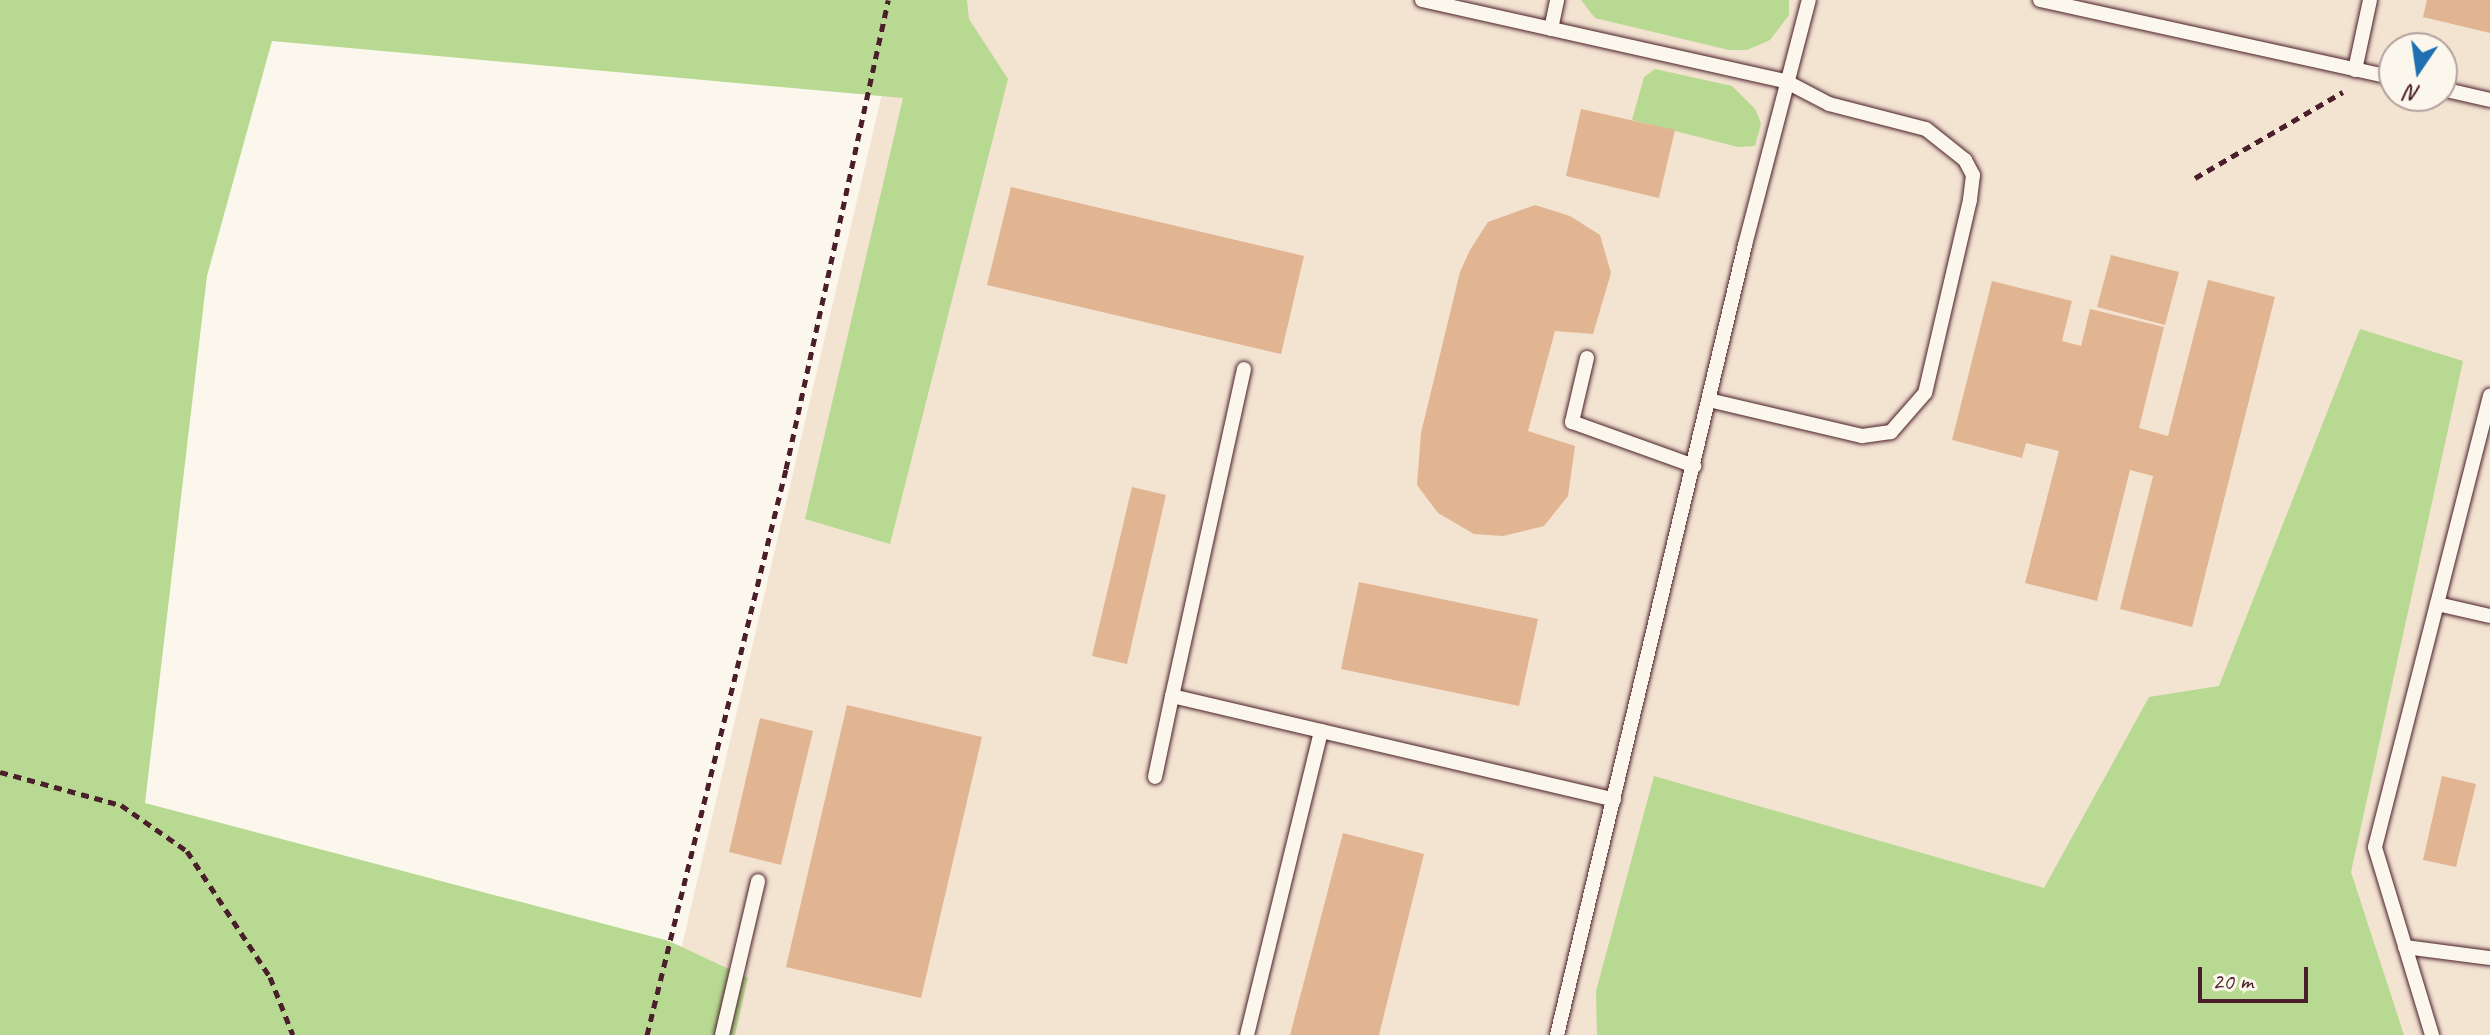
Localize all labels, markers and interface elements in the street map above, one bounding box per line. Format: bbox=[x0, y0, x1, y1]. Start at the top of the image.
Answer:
north arrow bbox=[2378, 32, 2458, 112]
text: N bbox=[2403, 78, 2423, 109]
scale bar bbox=[2202, 951, 2312, 1001]
text: 20 m bbox=[2212, 966, 2253, 996]

